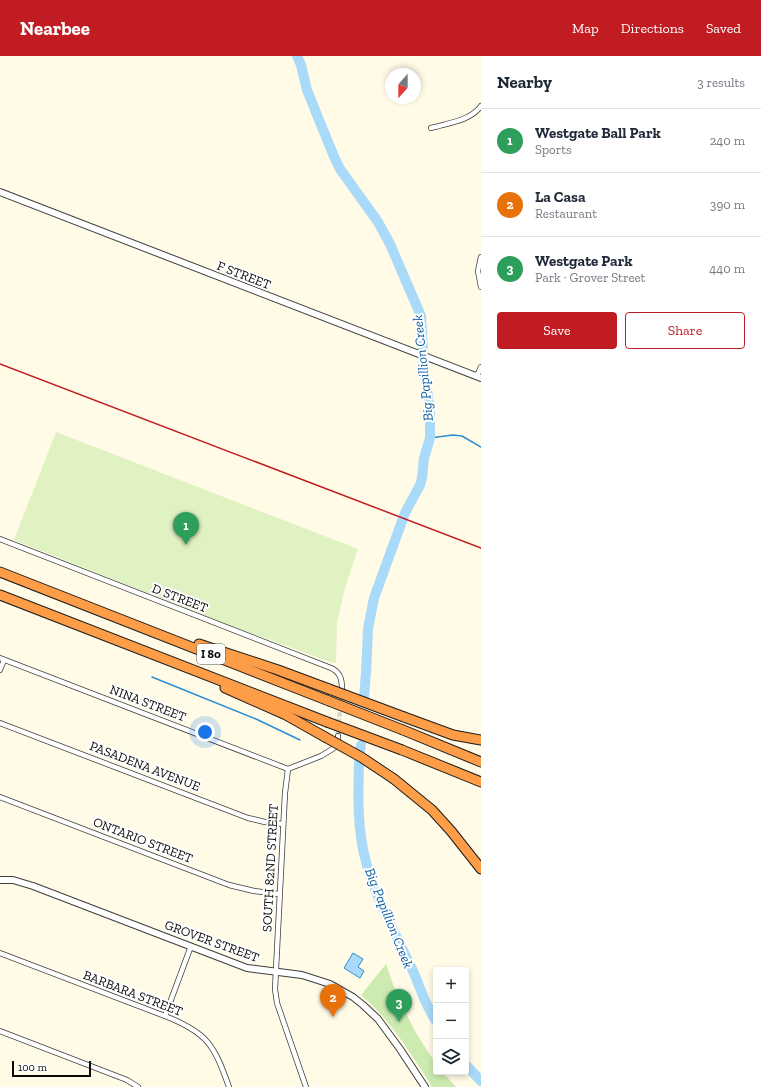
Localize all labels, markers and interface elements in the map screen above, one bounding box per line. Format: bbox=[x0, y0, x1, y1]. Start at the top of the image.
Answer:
text: Nearbee bbox=[20, 17, 90, 40]
text: Map bbox=[572, 20, 599, 37]
text: Directions bbox=[621, 20, 684, 37]
text: Saved bbox=[706, 20, 741, 37]
north arrow bbox=[385, 68, 421, 104]
text: Nearby bbox=[497, 72, 552, 92]
text: 3 results bbox=[697, 75, 745, 90]
text: Westgate Ball Park bbox=[535, 124, 661, 142]
text: 1 bbox=[507, 133, 513, 148]
text: 240 m bbox=[710, 133, 745, 148]
text: Sports bbox=[535, 142, 572, 157]
text: La Casa bbox=[535, 188, 586, 206]
text: 2 bbox=[507, 197, 513, 212]
text: 390 m bbox=[710, 197, 745, 212]
text: Restaurant bbox=[535, 206, 597, 221]
text: Westgate Park bbox=[535, 252, 632, 270]
street label: F STREET bbox=[215, 258, 273, 292]
text: 3 bbox=[507, 261, 513, 276]
text: 440 m bbox=[709, 261, 745, 276]
text: Park · Grover Street bbox=[535, 270, 645, 285]
button: Save bbox=[497, 312, 617, 349]
button: Share bbox=[625, 312, 745, 349]
water label: Big Papillion Creek bbox=[409, 314, 437, 422]
pin: 1 bbox=[173, 512, 199, 545]
street label: D STREET bbox=[150, 581, 210, 615]
road number: I 80 bbox=[197, 644, 225, 664]
street label: NINA STREET bbox=[108, 682, 188, 724]
your location bbox=[195, 722, 215, 742]
street label: PASADENA AVENUE bbox=[88, 738, 203, 794]
street label: SOUTH 82ND STREET bbox=[259, 804, 281, 932]
street label: ONTARIO STREET bbox=[91, 814, 195, 866]
water label: Big Papillion Creek bbox=[361, 865, 417, 971]
street label: GROVER STREET bbox=[163, 917, 261, 965]
street label: BARBARA STREET bbox=[81, 967, 185, 1019]
map controls bbox=[433, 967, 469, 1075]
button: + bbox=[433, 967, 469, 1003]
pin: 2 bbox=[320, 984, 346, 1017]
pin: 3 bbox=[386, 989, 412, 1022]
button: − bbox=[433, 1003, 469, 1039]
button: layers bbox=[433, 1039, 469, 1075]
scale bar bbox=[12, 1059, 91, 1078]
text: 100 m bbox=[18, 1061, 47, 1074]

